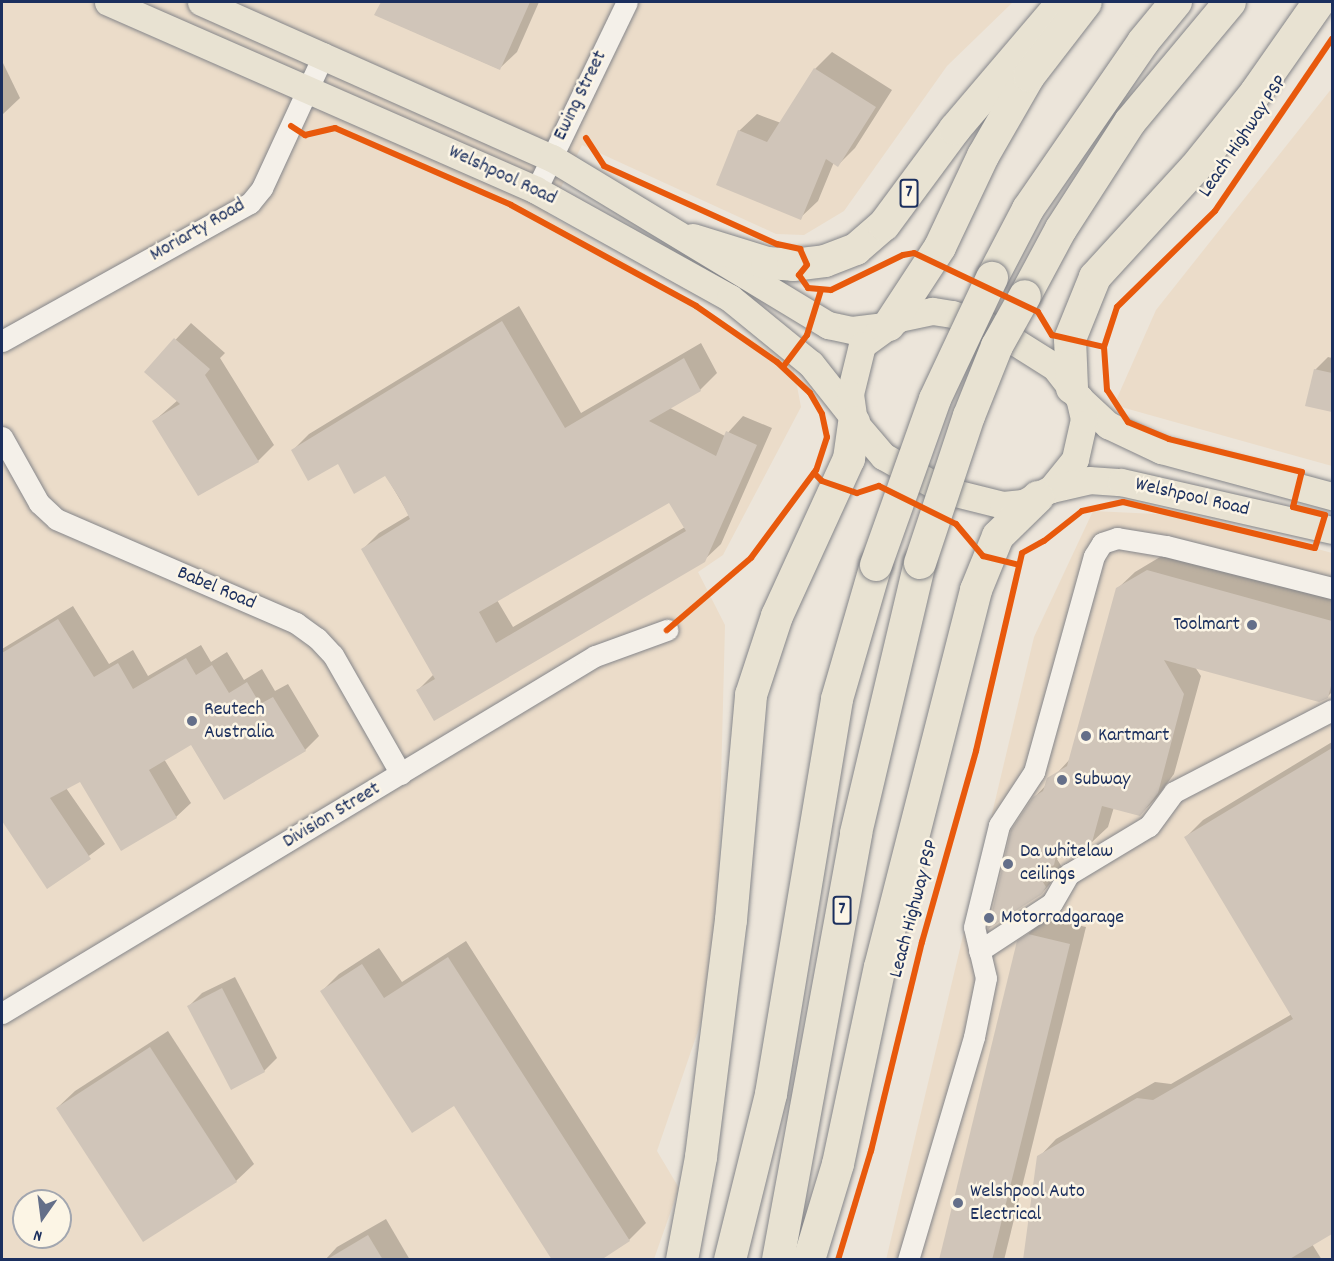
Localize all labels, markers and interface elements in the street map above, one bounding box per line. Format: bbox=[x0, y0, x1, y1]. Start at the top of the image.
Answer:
street label: Ewing Street bbox=[549, 47, 613, 145]
street label: Leach Highway PSP bbox=[1194, 71, 1294, 203]
street label: Welshpool Road bbox=[444, 141, 560, 211]
road number: 7 bbox=[898, 178, 920, 208]
street label: Moriarty Road bbox=[146, 194, 250, 268]
street label: Welshpool Road bbox=[1133, 473, 1251, 523]
street label: Babel Road bbox=[173, 562, 259, 616]
place label: Toolmart bbox=[1173, 613, 1240, 637]
marker: Toolmart bbox=[1245, 618, 1259, 632]
place label: Reutech Australia bbox=[204, 698, 274, 745]
marker: Reutech Australia bbox=[185, 714, 199, 728]
place label: Kartmart bbox=[1098, 724, 1169, 748]
marker: Kartmart bbox=[1079, 729, 1093, 743]
place label: Subway bbox=[1074, 768, 1130, 792]
marker: Subway bbox=[1055, 773, 1069, 787]
street label: Division Street bbox=[279, 778, 385, 854]
street label: Leach Highway PSP bbox=[885, 837, 945, 981]
place label: Da whitelaw ceilings bbox=[1020, 840, 1113, 887]
marker: Da whitelaw ceilings bbox=[1001, 857, 1015, 871]
road number: 7 bbox=[832, 895, 852, 925]
place label: Motorradgarage bbox=[1001, 906, 1124, 930]
marker: Motorradgarage bbox=[982, 911, 996, 925]
place label: Welshpool Auto Electrical bbox=[970, 1180, 1085, 1227]
north arrow bbox=[12, 1189, 72, 1249]
marker: Welshpool Auto Electrical bbox=[951, 1196, 965, 1210]
text: N bbox=[31, 1223, 45, 1247]

